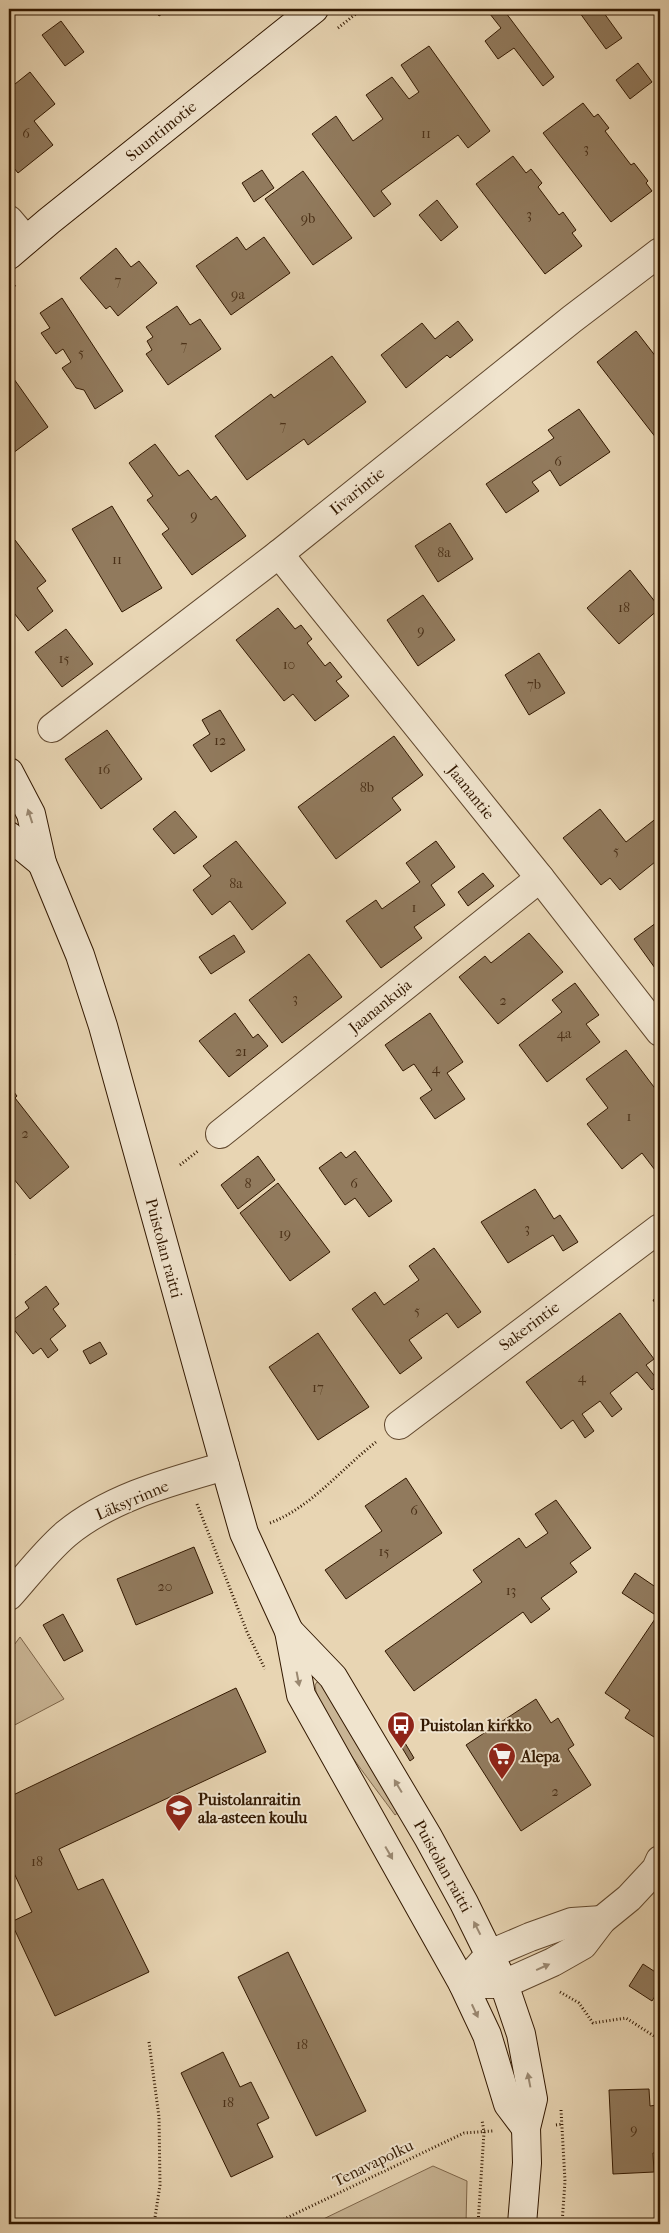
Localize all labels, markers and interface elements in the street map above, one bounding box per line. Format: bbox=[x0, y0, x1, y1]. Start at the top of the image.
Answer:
street label: Suuntimotie bbox=[122, 97, 200, 165]
house number: 6 bbox=[22, 125, 30, 142]
house number: 11 bbox=[421, 125, 431, 142]
house number: 3 bbox=[583, 140, 589, 157]
house number: 3 bbox=[526, 206, 532, 223]
house number: 9b bbox=[301, 210, 315, 227]
house number: 7 bbox=[115, 272, 122, 289]
house number: 9a bbox=[231, 286, 245, 303]
house number: 7 bbox=[181, 337, 188, 354]
house number: 5 bbox=[78, 344, 84, 361]
house number: 7 bbox=[280, 417, 287, 434]
house number: 6 bbox=[554, 453, 562, 470]
street label: Iivarintie bbox=[326, 463, 388, 519]
house number: 9 bbox=[190, 507, 198, 524]
house number: 8a bbox=[437, 544, 451, 561]
house number: 11 bbox=[112, 551, 122, 568]
house number: 18 bbox=[618, 599, 630, 616]
house number: 9 bbox=[417, 622, 425, 639]
house number: 15 bbox=[59, 650, 70, 667]
house number: 10 bbox=[283, 656, 295, 673]
house number: 7b bbox=[527, 676, 541, 693]
house number: 12 bbox=[214, 732, 226, 749]
street label: Jaanantie bbox=[442, 759, 499, 823]
house number: 16 bbox=[98, 761, 111, 778]
house number: 8b bbox=[360, 779, 374, 796]
one-way arrow bbox=[26, 808, 34, 823]
house number: 5 bbox=[613, 842, 619, 859]
house number: 8a bbox=[229, 875, 243, 892]
house number: 1 bbox=[412, 899, 417, 916]
street label: Jaanankuja bbox=[343, 975, 416, 1038]
house number: 3 bbox=[292, 990, 298, 1007]
house number: 2 bbox=[499, 992, 507, 1009]
house number: 4a bbox=[557, 1025, 572, 1042]
house number: 21 bbox=[235, 1043, 247, 1060]
house number: 4 bbox=[432, 1060, 441, 1077]
house number: 1 bbox=[627, 1108, 632, 1125]
house number: 2 bbox=[21, 1125, 29, 1142]
house number: 8 bbox=[244, 1175, 252, 1192]
house number: 6 bbox=[350, 1175, 358, 1192]
street label: Puistolan raitti bbox=[142, 1196, 187, 1300]
house number: 3 bbox=[524, 1220, 530, 1237]
house number: 19 bbox=[279, 1225, 291, 1242]
street label: Sakerintie bbox=[495, 1297, 563, 1355]
house number: 5 bbox=[414, 1302, 420, 1319]
house number: 4 bbox=[578, 1369, 587, 1386]
house number: 17 bbox=[312, 1379, 324, 1396]
street label: Läksyrinne bbox=[93, 1476, 171, 1524]
house number: 6 bbox=[410, 1502, 418, 1519]
house number: 15 bbox=[379, 1543, 390, 1560]
house number: 20 bbox=[158, 1578, 172, 1595]
house number: 13 bbox=[506, 1582, 516, 1599]
one-way arrow bbox=[294, 1671, 302, 1687]
bus stop icon: Puistolan kirkko bbox=[386, 1710, 416, 1749]
place label: Puistolan kirkko bbox=[420, 1716, 532, 1735]
supermarket icon: Alepa bbox=[487, 1741, 517, 1780]
place label: Alepa bbox=[520, 1747, 560, 1767]
one-way arrow bbox=[393, 1779, 402, 1792]
house number: 2 bbox=[551, 1783, 559, 1800]
place label: Puistolanraitin ala-asteen koulu bbox=[198, 1790, 308, 1827]
school or university icon: Puistolanraitin ala-asteen koulu bbox=[164, 1793, 194, 1832]
street label: Puistolan raitti bbox=[410, 1817, 476, 1916]
one-way arrow bbox=[385, 1846, 394, 1859]
house number: 18 bbox=[31, 1853, 43, 1870]
one-way arrow bbox=[473, 1921, 481, 1935]
one-way arrow bbox=[536, 1963, 550, 1971]
one-way arrow bbox=[471, 2004, 479, 2018]
house number: 18 bbox=[296, 2036, 308, 2053]
one-way arrow bbox=[525, 2072, 533, 2088]
house number: 18 bbox=[222, 2094, 234, 2111]
house number: 9 bbox=[630, 2121, 638, 2138]
street label: Tenavapolku bbox=[330, 2135, 416, 2191]

